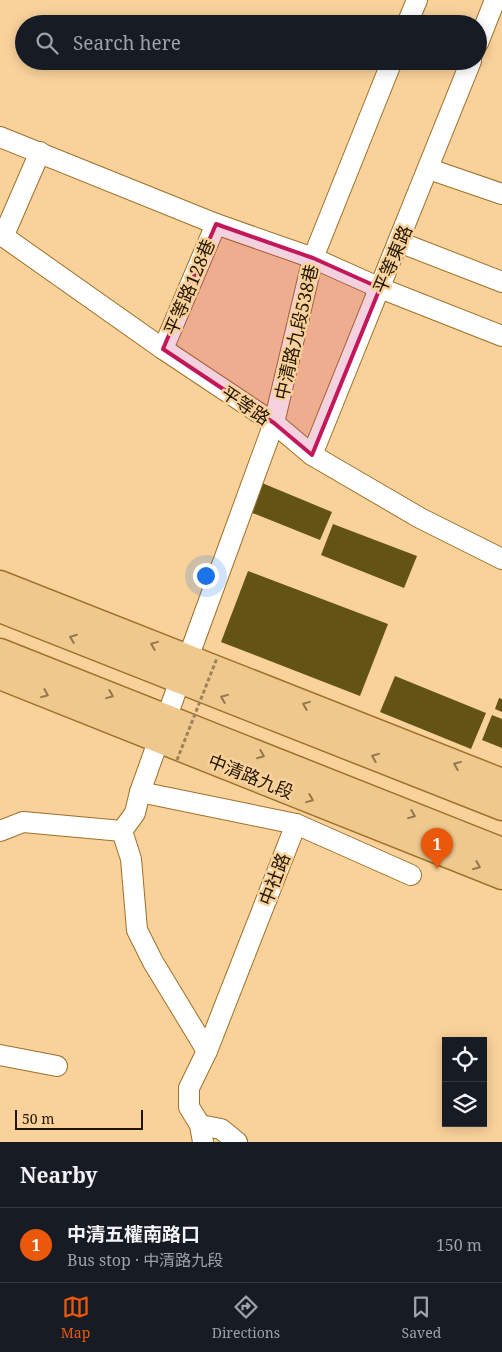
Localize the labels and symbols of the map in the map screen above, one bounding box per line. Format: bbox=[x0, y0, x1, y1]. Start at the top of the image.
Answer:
street label: 平等東路 bbox=[367, 221, 417, 297]
street label: 平等路128巷 bbox=[158, 235, 220, 339]
street label: 中清路九段538巷 bbox=[269, 262, 323, 402]
street label: 平等路 bbox=[217, 380, 275, 430]
your location bbox=[193, 563, 219, 589]
one-way arrow bbox=[69, 634, 78, 644]
one-way arrow bbox=[151, 641, 159, 651]
one-way arrow bbox=[40, 688, 49, 698]
one-way arrow bbox=[106, 689, 114, 699]
one-way arrow bbox=[220, 693, 229, 704]
one-way arrow bbox=[302, 700, 310, 710]
street label: 中清路九段 bbox=[205, 748, 297, 804]
one-way arrow bbox=[257, 749, 265, 759]
one-way arrow bbox=[371, 753, 380, 764]
one-way arrow bbox=[453, 760, 462, 771]
one-way arrow bbox=[305, 793, 314, 804]
one-way arrow bbox=[408, 810, 416, 820]
pin: 1 bbox=[421, 828, 453, 869]
street label: 中社路 bbox=[253, 849, 295, 909]
one-way arrow bbox=[472, 860, 481, 871]
scale bar bbox=[15, 1107, 142, 1130]

